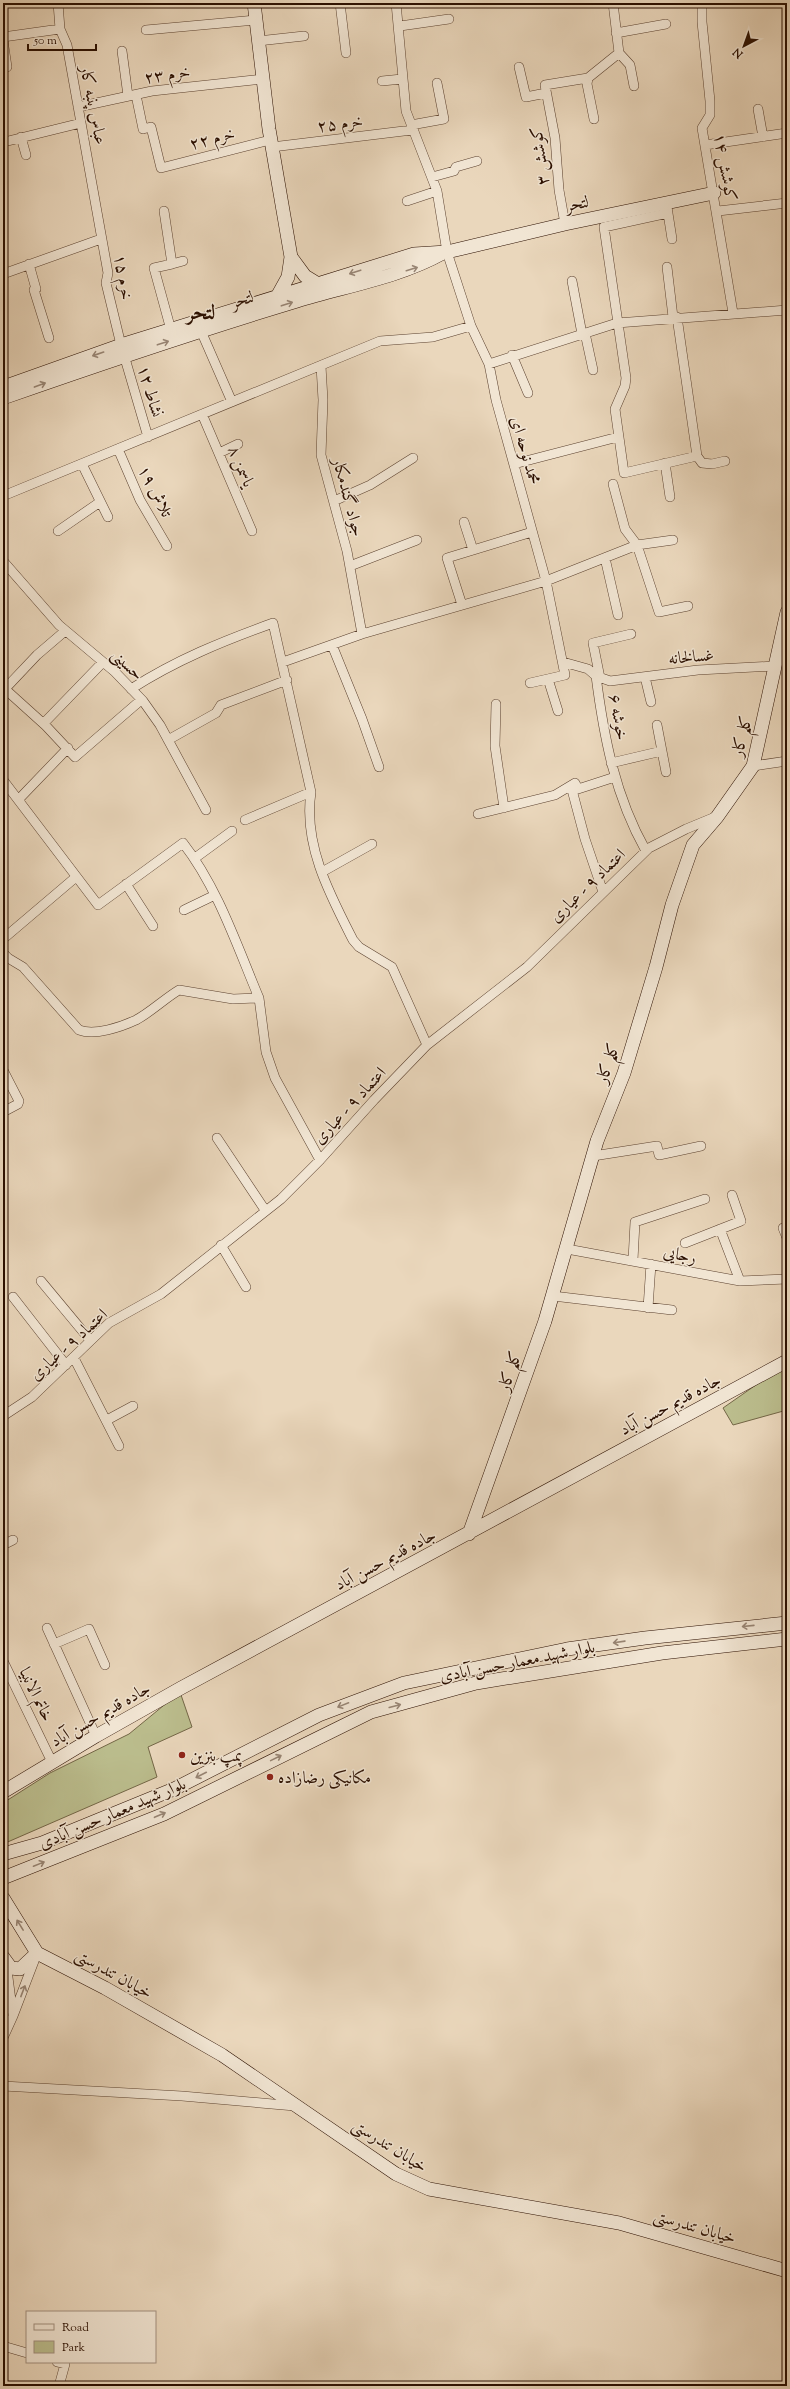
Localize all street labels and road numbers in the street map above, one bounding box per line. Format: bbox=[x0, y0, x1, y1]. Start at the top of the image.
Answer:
street label: خرم ۲۳ bbox=[143, 61, 192, 92]
street label: عباس پنبه کار bbox=[72, 62, 111, 147]
street label: خرم ۲۵ bbox=[316, 110, 365, 141]
street label: خرم ۲۲ bbox=[187, 123, 238, 158]
street label: کوشش ۳ bbox=[526, 125, 556, 186]
street label: کوشش ۱۴ bbox=[706, 131, 742, 203]
street label: لتحر bbox=[562, 191, 591, 220]
street label: خرم ۱۵ bbox=[106, 253, 137, 302]
street label: لتحر bbox=[226, 286, 257, 317]
street label: نشاط ۱۲ bbox=[130, 363, 168, 421]
street label: محمد نوحه ای bbox=[503, 414, 545, 488]
street label: یاسمن ۸ bbox=[221, 442, 260, 492]
street label: جواد گندمکار bbox=[324, 453, 369, 540]
street label: تلاش ۱۹ bbox=[131, 462, 178, 523]
street label: حسینی bbox=[105, 644, 148, 687]
street label: غسالخانه bbox=[667, 644, 715, 672]
street label: خوشه ۶ bbox=[601, 692, 633, 742]
street label: کلم کار bbox=[726, 713, 764, 763]
street label: اعتماد ۹ - عیاری bbox=[545, 844, 632, 929]
street label: کلم کار bbox=[590, 1040, 631, 1090]
street label: اعتماد ۹ - عیاری bbox=[308, 1062, 393, 1150]
street label: رجایی bbox=[661, 1241, 698, 1271]
street label: اعتماد ۹ - عیاری bbox=[25, 1304, 114, 1387]
street label: کلم کار bbox=[492, 1348, 533, 1398]
street label: جاده قدیم حسن آباد bbox=[616, 1369, 726, 1443]
street label: جاده قدیم حسن آباد bbox=[331, 1524, 441, 1598]
street label: بلوار شهید معمار حسن آبادی bbox=[438, 1636, 597, 1690]
street label: خاتم الانبیا bbox=[11, 1664, 59, 1726]
street label: جاده قدیم حسن آباد bbox=[47, 1677, 156, 1755]
street label: بلوار شهید معمار حسن آبادی bbox=[35, 1773, 190, 1857]
street label: خیابان تندرستی bbox=[70, 1944, 156, 2006]
street label: خیابان تندرستی bbox=[347, 2114, 431, 2179]
street label: خیابان تندرستی bbox=[650, 2205, 738, 2251]

